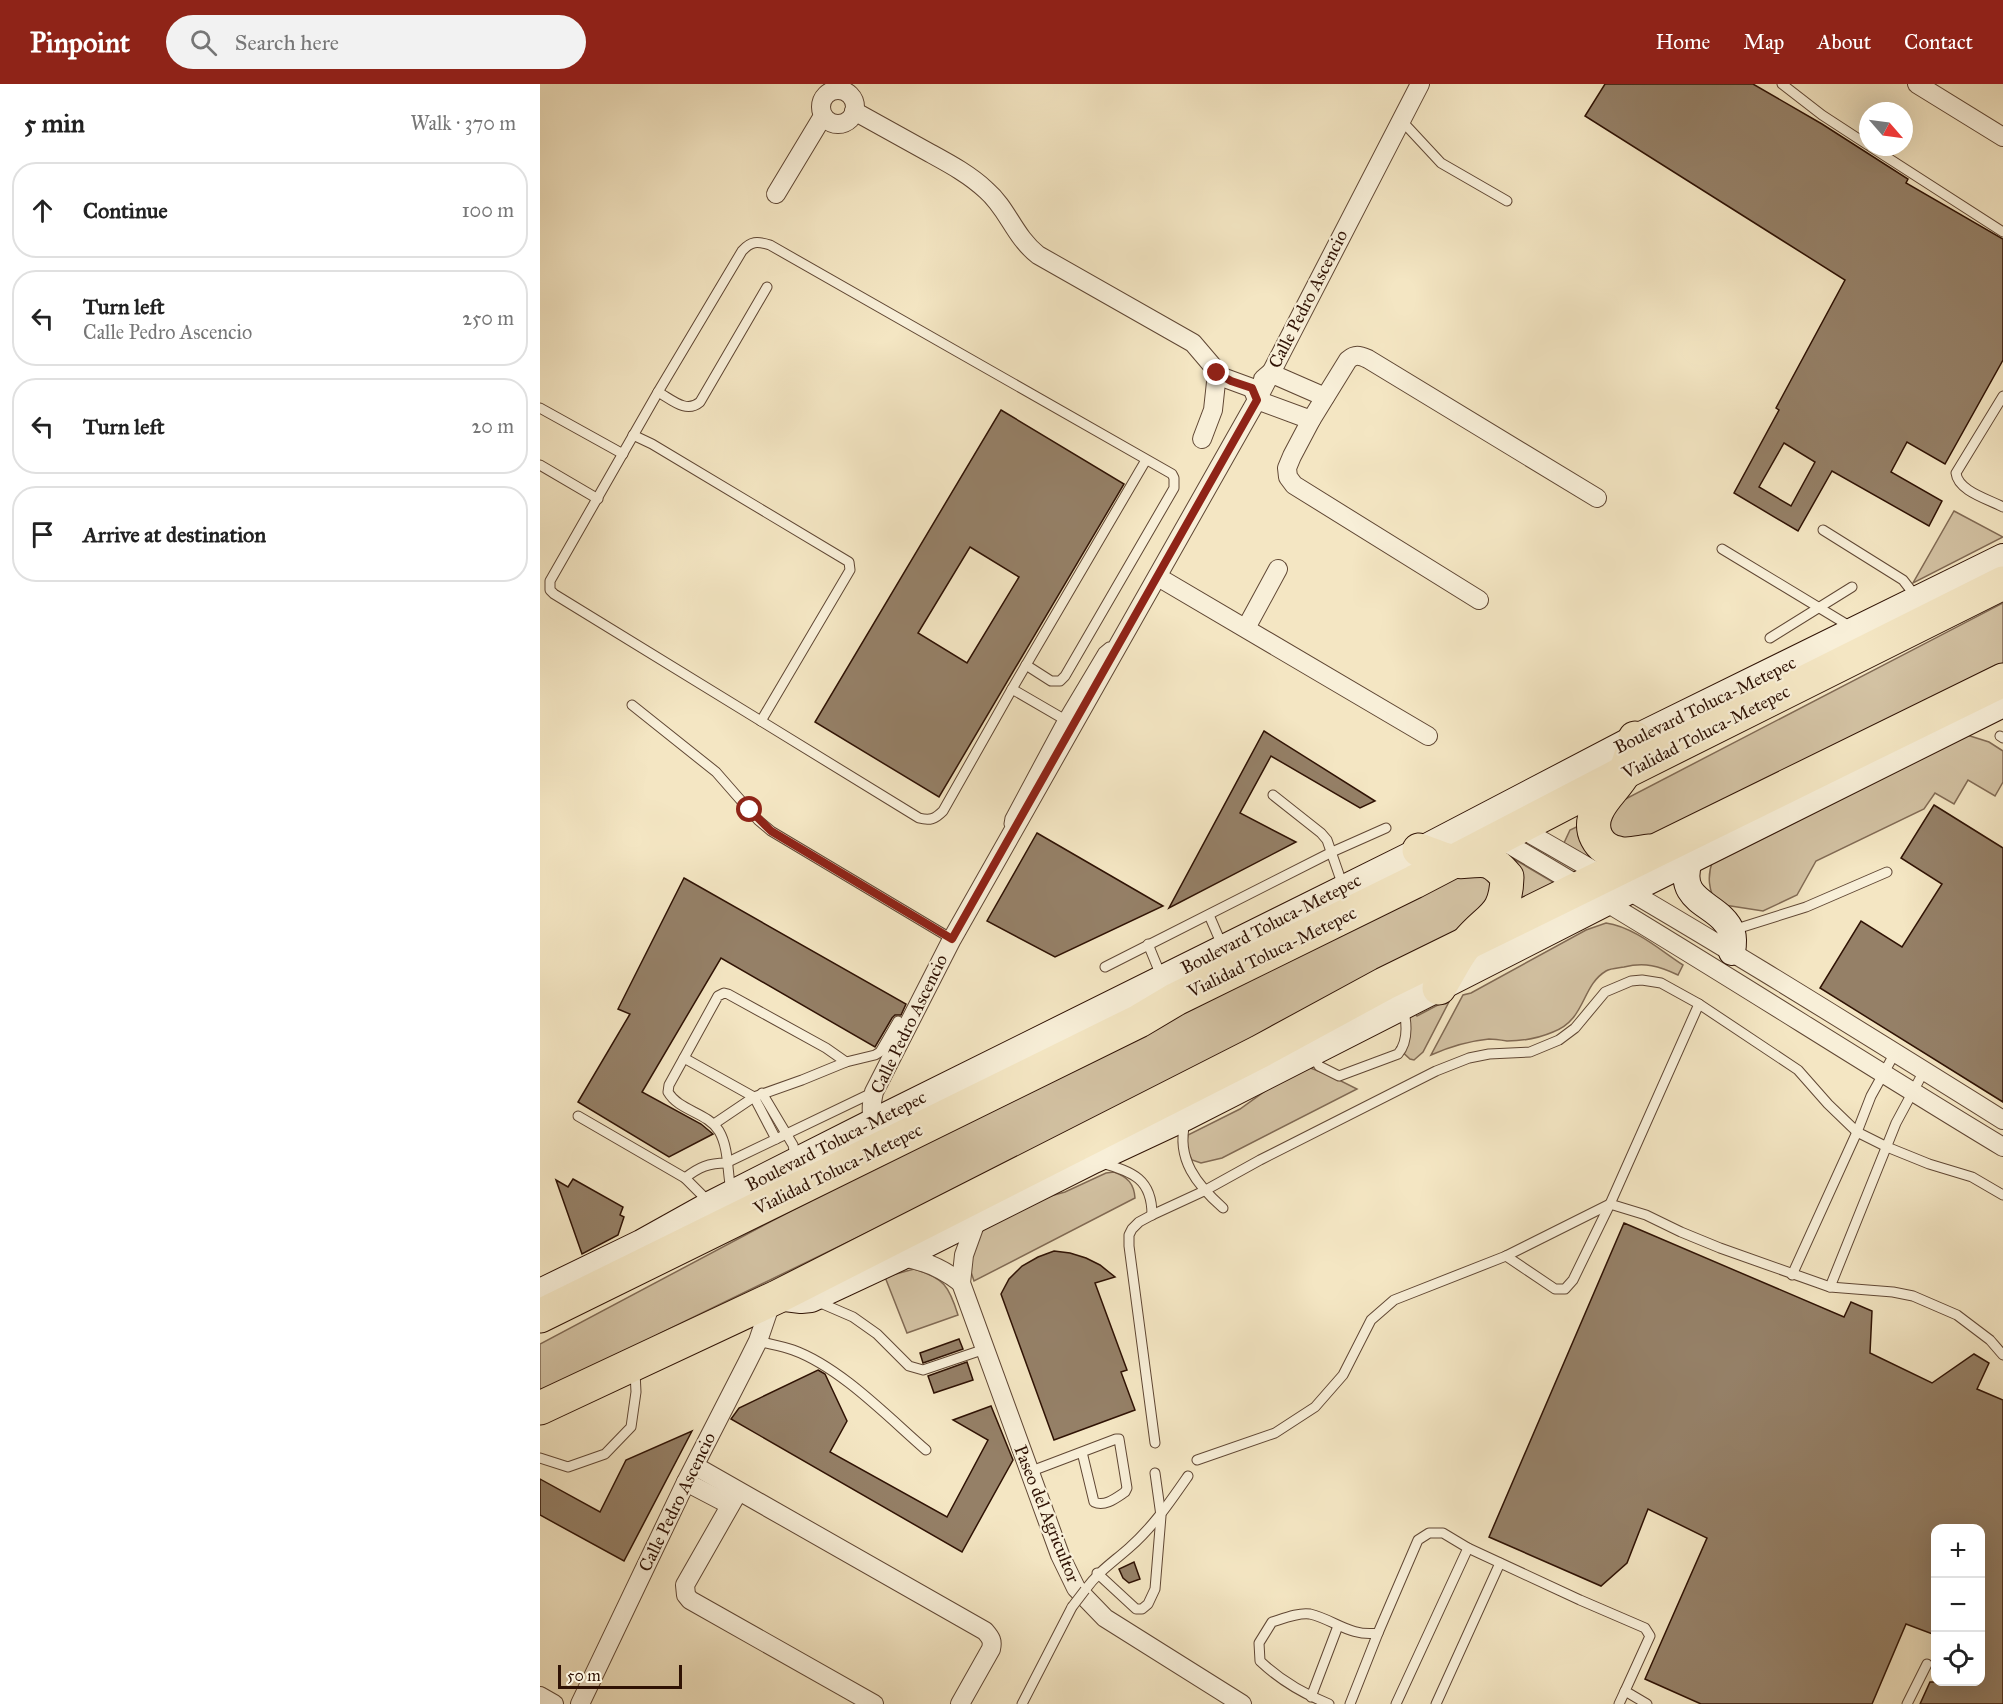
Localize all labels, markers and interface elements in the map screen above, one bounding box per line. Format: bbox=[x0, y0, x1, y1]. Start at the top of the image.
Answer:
search box bbox=[166, 15, 586, 69]
text: Pinpoint bbox=[30, 25, 130, 60]
icon: search bbox=[187, 26, 220, 59]
text: Search here bbox=[235, 29, 339, 56]
text: Home bbox=[1655, 29, 1710, 55]
text: Map bbox=[1743, 29, 1784, 55]
text: About bbox=[1817, 29, 1871, 55]
text: Contact bbox=[1904, 29, 1973, 55]
north arrow bbox=[1859, 102, 1913, 156]
text: 5 min bbox=[24, 107, 85, 139]
text: Walk · 370 m bbox=[410, 111, 516, 135]
icon: ahead bbox=[26, 194, 59, 227]
text: Continue bbox=[83, 197, 168, 224]
text: 100 m bbox=[462, 198, 514, 222]
street label: Calle Pedro Ascencio bbox=[1264, 226, 1352, 372]
text: Turn left bbox=[83, 293, 165, 320]
icon: left bbox=[26, 302, 59, 335]
text: 250 m bbox=[462, 306, 514, 330]
text: Calle Pedro Ascencio bbox=[83, 320, 252, 344]
route end bbox=[1203, 359, 1229, 385]
icon: left bbox=[26, 410, 59, 443]
text: Turn left bbox=[83, 413, 165, 440]
text: 20 m bbox=[471, 414, 514, 438]
icon: arrive bbox=[26, 518, 59, 551]
text: Arrive at destination bbox=[83, 521, 266, 548]
street label: Boulevard Toluca-Metepec bbox=[1611, 651, 1800, 759]
street label: Vialidad Toluca-Metepec bbox=[1618, 680, 1794, 784]
route start bbox=[736, 796, 762, 822]
street label: Boulevard Toluca-Metepec bbox=[1177, 869, 1365, 979]
street label: Vialidad Toluca-Metepec bbox=[1183, 901, 1360, 1003]
street label: Calle Pedro Ascencio bbox=[866, 951, 952, 1097]
street label: Boulevard Toluca-Metepec bbox=[742, 1086, 930, 1196]
street label: Vialidad Toluca-Metepec bbox=[749, 1118, 926, 1220]
street label: Calle Pedro Ascencio bbox=[634, 1429, 720, 1575]
street label: Paseo del Agricultor bbox=[1008, 1442, 1085, 1587]
map controls bbox=[1931, 1524, 1985, 1686]
button: + bbox=[1931, 1524, 1985, 1578]
button: − bbox=[1931, 1578, 1985, 1632]
button: locate bbox=[1931, 1632, 1985, 1686]
scale bar bbox=[558, 1662, 682, 1690]
text: 50 m bbox=[567, 1666, 601, 1685]

